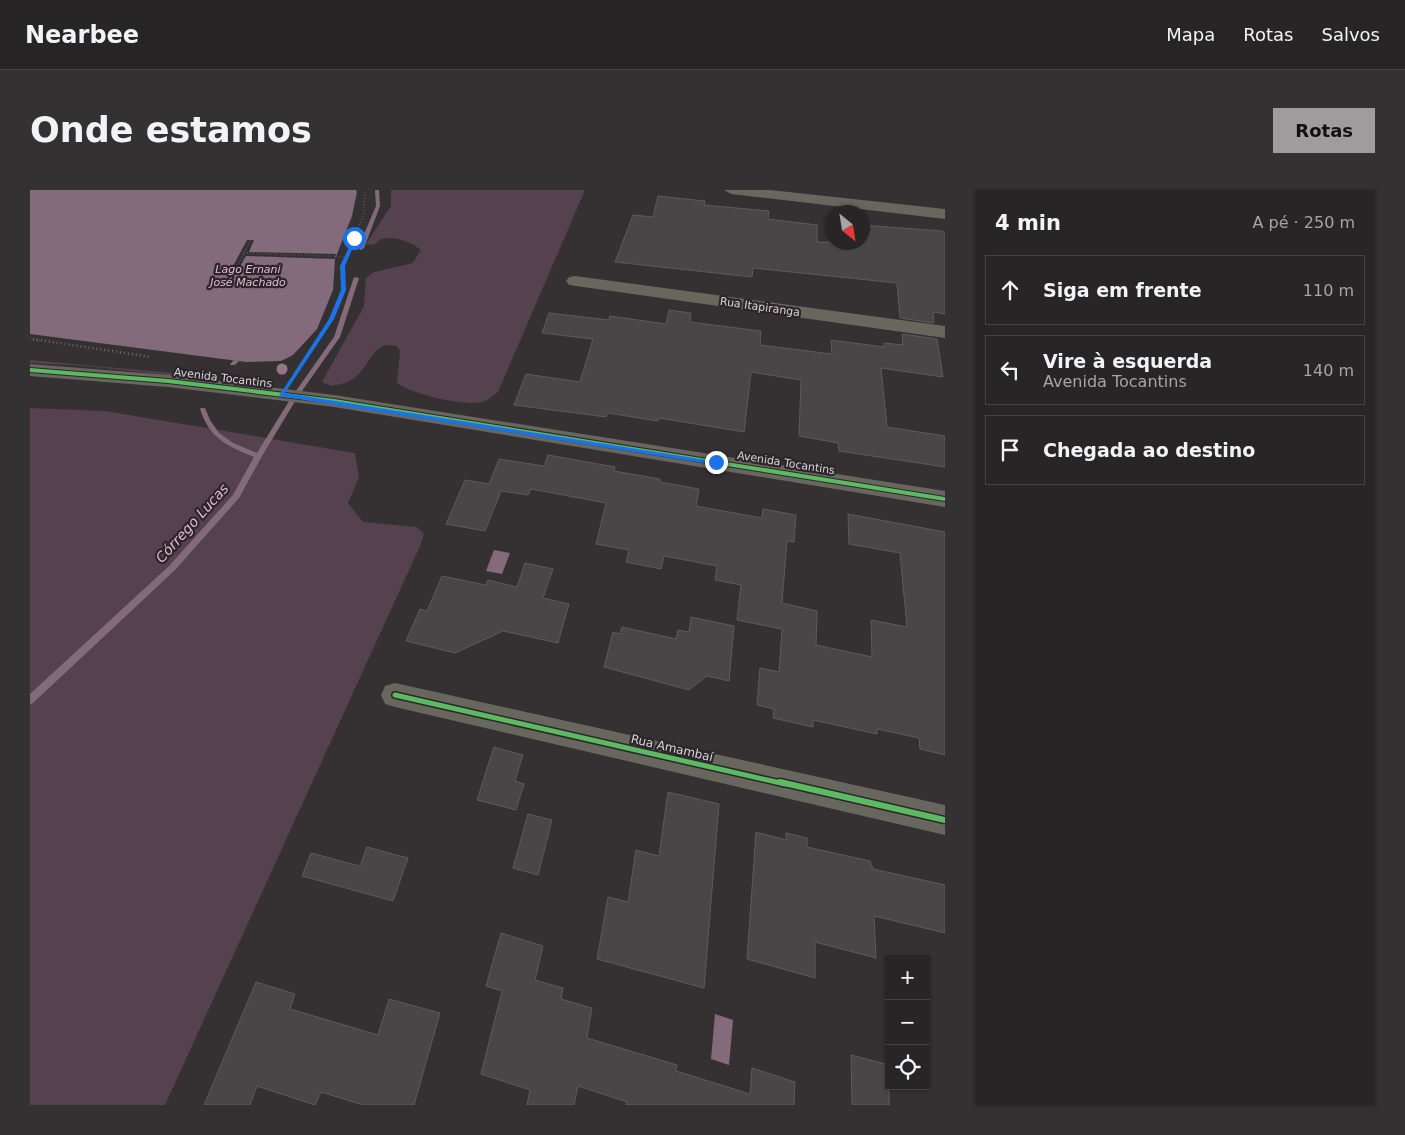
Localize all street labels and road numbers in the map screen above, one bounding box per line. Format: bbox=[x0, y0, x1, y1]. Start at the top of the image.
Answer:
street label: Rua Itapiranga bbox=[719, 295, 801, 319]
street label: Avenida Tocantins bbox=[173, 366, 273, 391]
street label: Avenida Tocantins bbox=[736, 449, 836, 477]
street label: Rua Amambaí bbox=[630, 732, 715, 764]

